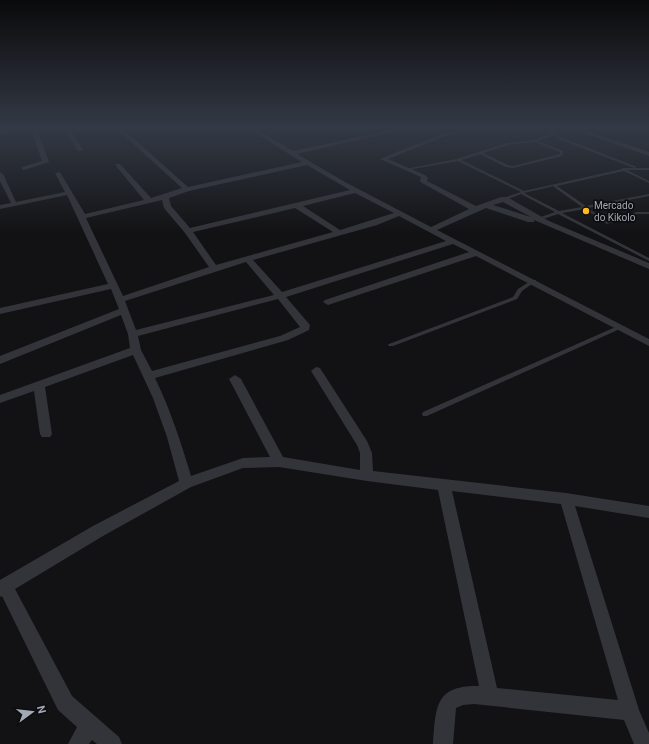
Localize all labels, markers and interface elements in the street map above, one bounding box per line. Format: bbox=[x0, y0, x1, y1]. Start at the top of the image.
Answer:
place label: Mercado do Kikolo bbox=[594, 200, 636, 223]
marker: Mercado do Kikolo bbox=[581, 206, 591, 216]
north arrow bbox=[12, 692, 52, 732]
text: N bbox=[34, 704, 49, 715]

